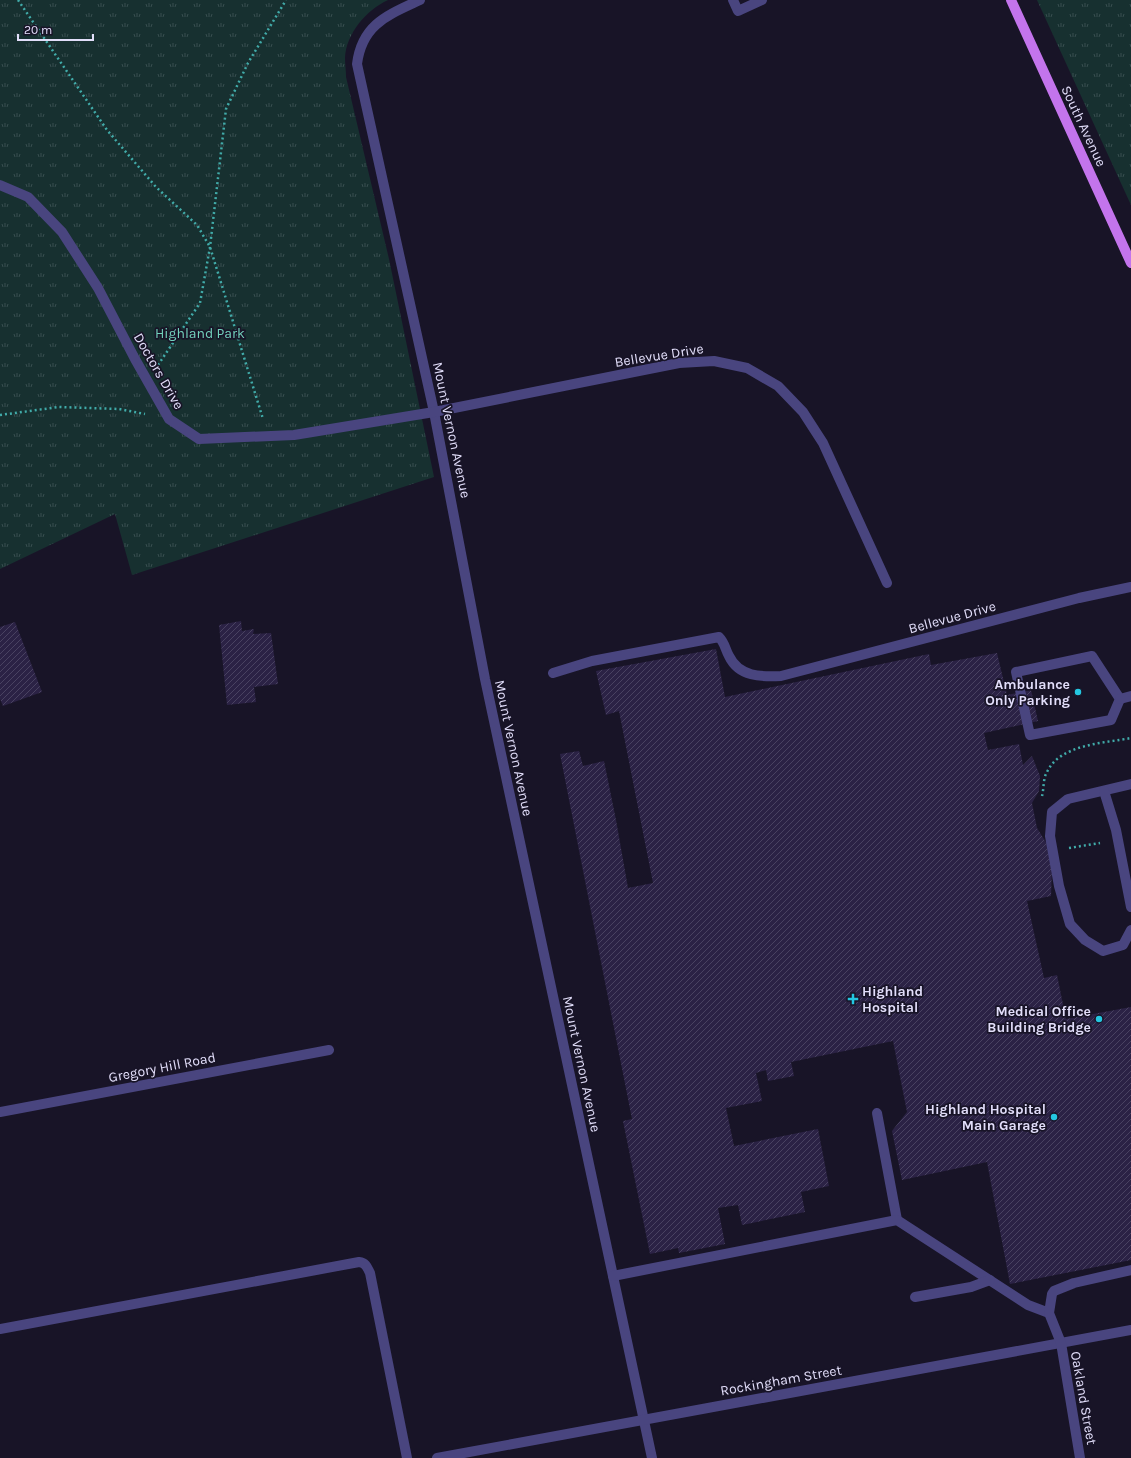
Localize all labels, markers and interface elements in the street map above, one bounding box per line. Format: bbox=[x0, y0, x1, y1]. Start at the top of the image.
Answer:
scale bar bbox=[18, 16, 93, 42]
text: 20 m bbox=[24, 23, 52, 37]
street label: South Avenue bbox=[1057, 83, 1110, 170]
park label: Highland Park bbox=[155, 325, 245, 342]
street label: Doctors Drive bbox=[130, 330, 187, 413]
street label: Bellevue Drive bbox=[613, 340, 705, 371]
street label: Mount Vernon Avenue bbox=[429, 361, 474, 500]
street label: Bellevue Drive bbox=[907, 598, 998, 637]
place label: Ambulance Only Parking bbox=[985, 676, 1070, 709]
street label: Mount Vernon Avenue bbox=[491, 679, 536, 818]
marker: Ambulance Only Parking bbox=[1073, 687, 1083, 697]
place label: Highland Hospital bbox=[862, 983, 923, 1016]
marker: Highland Hospital bbox=[847, 993, 859, 1005]
street label: Mount Vernon Avenue bbox=[559, 995, 604, 1134]
place label: Medical Office Building Bridge bbox=[987, 1003, 1091, 1036]
marker: Medical Office Building Bridge bbox=[1094, 1014, 1104, 1024]
street label: Gregory Hill Road bbox=[107, 1049, 217, 1086]
place label: Highland Hospital Main Garage bbox=[925, 1101, 1046, 1134]
marker: Highland Hospital Main Garage bbox=[1049, 1112, 1059, 1122]
street label: Oakland Street bbox=[1067, 1350, 1100, 1446]
street label: Rockingham Street bbox=[719, 1361, 843, 1400]

